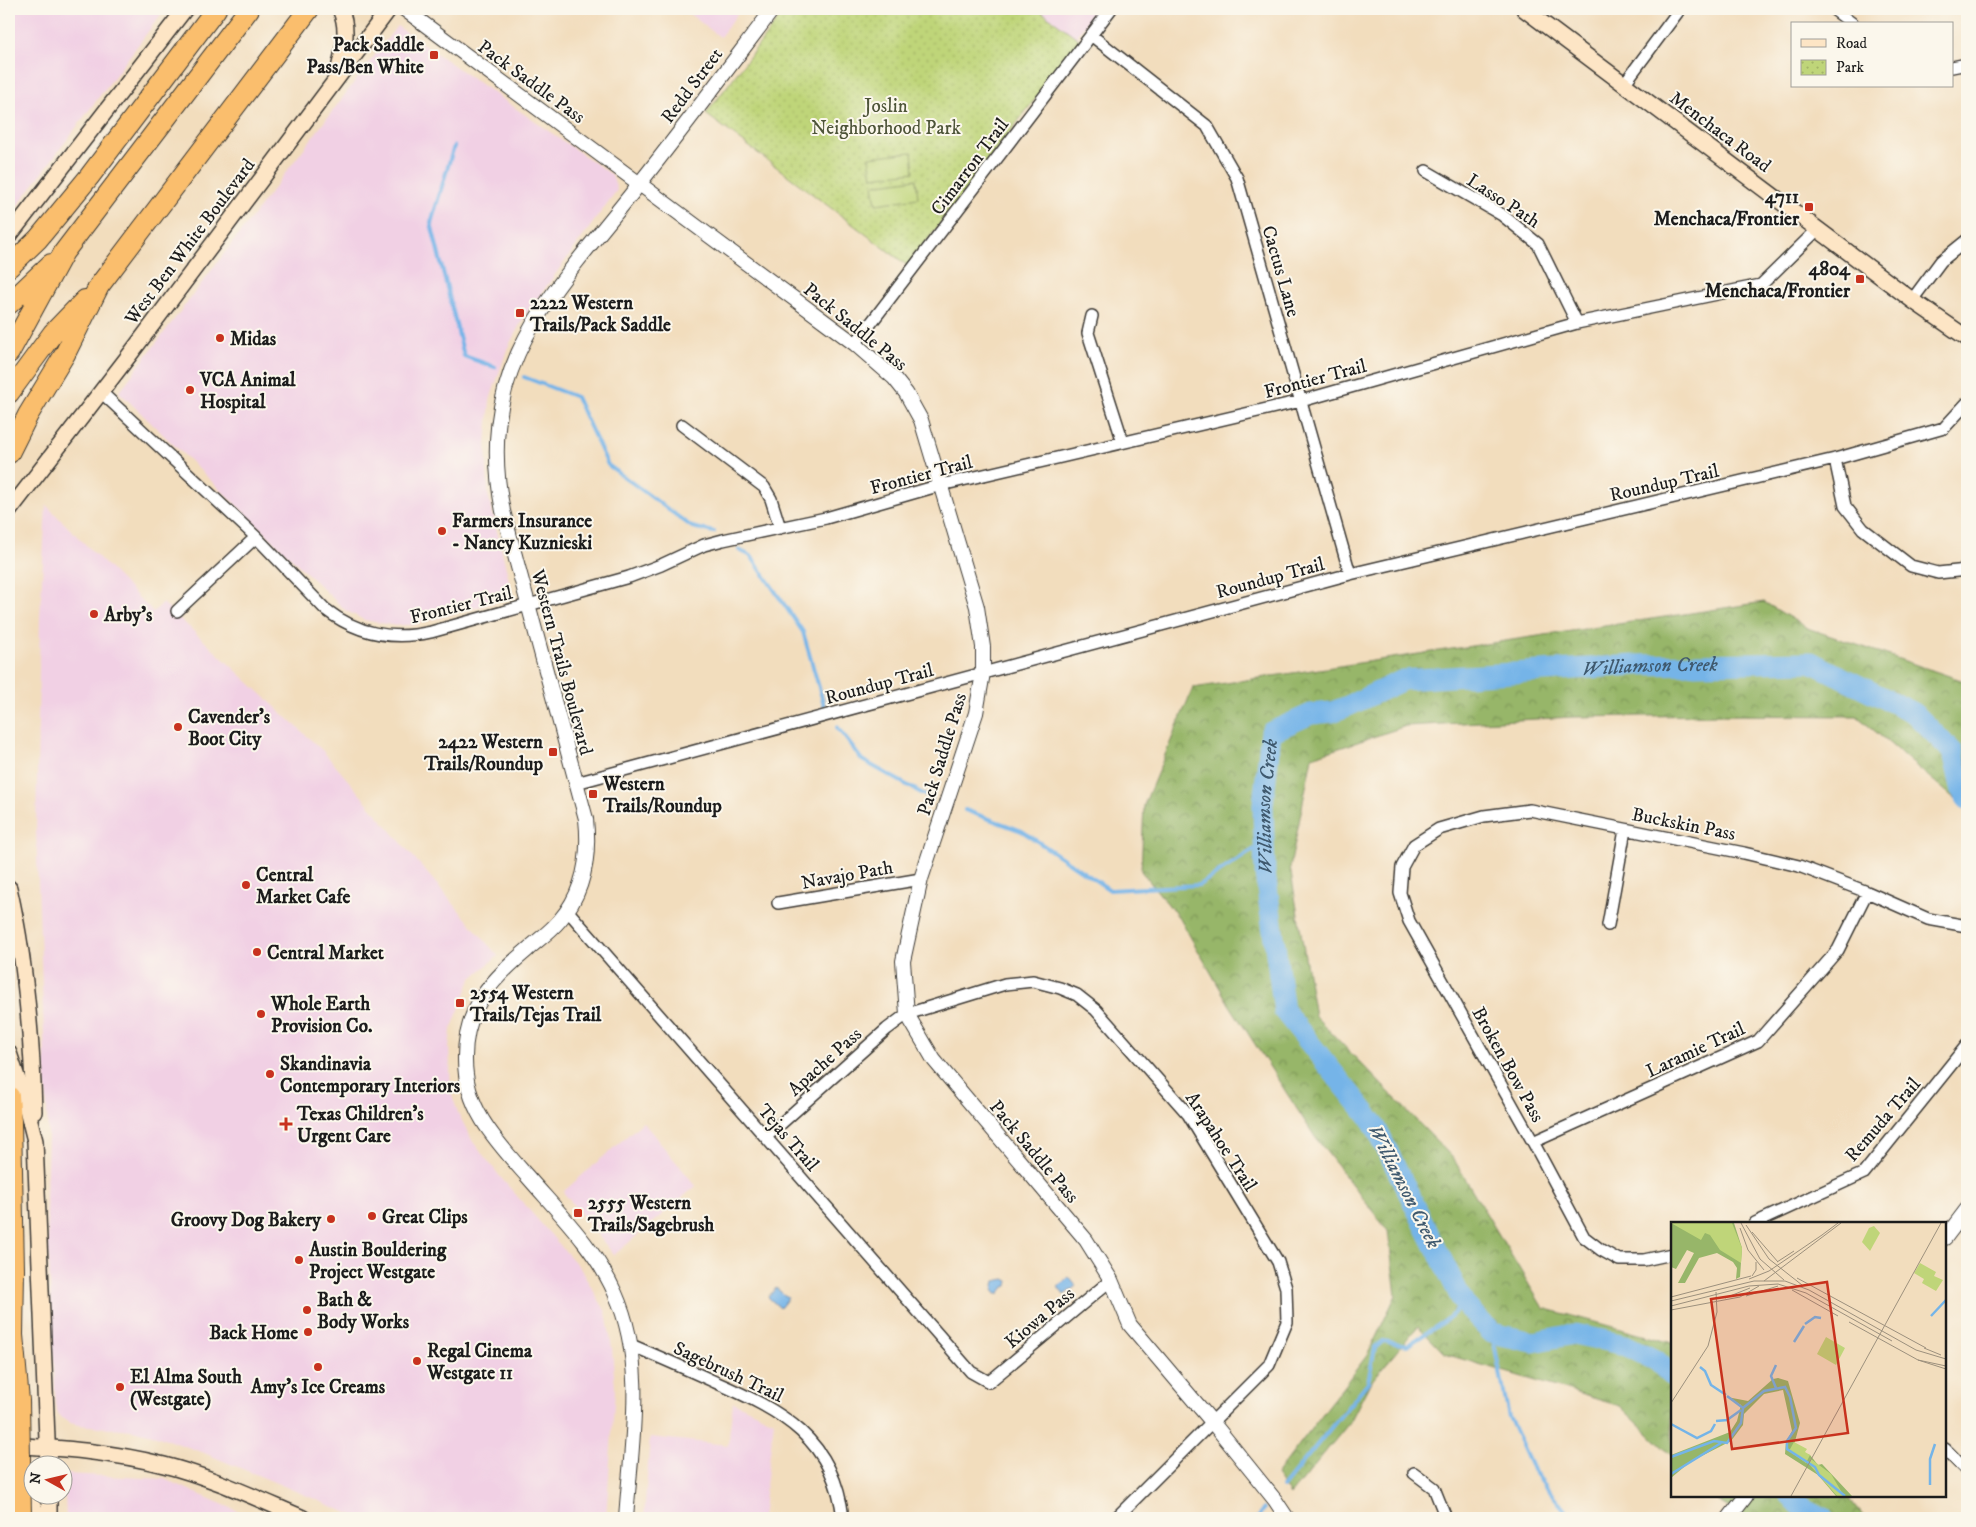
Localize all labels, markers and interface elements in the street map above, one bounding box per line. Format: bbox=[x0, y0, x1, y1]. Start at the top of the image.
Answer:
legend bbox=[1791, 22, 1954, 88]
place label: Pack Saddle Pass/Ben White bbox=[306, 34, 424, 79]
text: Road bbox=[1836, 34, 1868, 53]
street label: Pack Saddle Pass bbox=[473, 36, 589, 129]
street label: Redd Street bbox=[656, 44, 728, 128]
marker: Pack Saddle Pass/Ben White bbox=[428, 49, 440, 61]
text: Park bbox=[1836, 58, 1865, 77]
street label: Menchaca Road bbox=[1665, 87, 1776, 178]
park label: Joslin Neighborhood Park bbox=[811, 95, 961, 140]
street label: Cimarron Trail bbox=[926, 114, 1014, 220]
street label: West Ben White Boulevard bbox=[120, 154, 261, 330]
street label: Lasso Path bbox=[1462, 169, 1544, 234]
place label: 4711 Menchaca/Frontier bbox=[1654, 186, 1800, 231]
marker: 4711 Menchaca/Frontier bbox=[1803, 201, 1815, 213]
street label: Cactus Lane bbox=[1257, 223, 1305, 320]
place label: 4804 Menchaca/Frontier bbox=[1705, 258, 1851, 303]
marker: 4804 Menchaca/Frontier bbox=[1854, 273, 1866, 285]
street label: Pack Saddle Pass bbox=[798, 278, 912, 376]
place label: 2222 Western Trails/Pack Saddle bbox=[529, 292, 671, 337]
marker: 2222 Western Trails/Pack Saddle bbox=[514, 307, 526, 319]
place label: Midas bbox=[230, 328, 277, 351]
marker: Midas bbox=[214, 332, 226, 344]
street label: Frontier Trail bbox=[1262, 355, 1369, 404]
place label: VCA Animal Hospital bbox=[199, 369, 296, 414]
marker: VCA Animal Hospital bbox=[184, 384, 196, 396]
street label: Frontier Trail bbox=[868, 451, 975, 500]
street label: Roundup Trail bbox=[1608, 460, 1721, 507]
place label: Farmers Insurance - Nancy Kuznieski bbox=[452, 510, 592, 555]
marker: Farmers Insurance - Nancy Kuznieski bbox=[436, 525, 448, 537]
street label: Roundup Trail bbox=[1214, 553, 1327, 604]
street label: Western Trails Boulevard bbox=[525, 566, 598, 758]
street label: Frontier Trail bbox=[408, 582, 515, 629]
place label: Arby's bbox=[103, 604, 153, 627]
marker: Arby's bbox=[88, 608, 100, 620]
water label: Williamson Creek bbox=[1581, 653, 1719, 682]
street label: Roundup Trail bbox=[823, 659, 936, 710]
street label: Pack Saddle Pass bbox=[913, 690, 972, 819]
place label: Cavender's Boot City bbox=[188, 706, 271, 751]
marker: Cavender's Boot City bbox=[172, 721, 184, 733]
place label: 2422 Western Trails/Roundup bbox=[423, 731, 544, 776]
water label: Williamson Creek bbox=[1252, 737, 1284, 874]
marker: 2422 Western Trails/Roundup bbox=[547, 746, 559, 758]
place label: Western Trails/Roundup bbox=[602, 773, 722, 818]
marker: Western Trails/Roundup bbox=[587, 788, 599, 800]
street label: Buckskin Pass bbox=[1630, 803, 1738, 846]
street label: Navajo Path bbox=[800, 856, 895, 895]
place label: Central Market Cafe bbox=[256, 864, 350, 909]
marker: Central Market Cafe bbox=[240, 879, 252, 891]
place label: Central Market bbox=[267, 942, 385, 965]
marker: Central Market bbox=[251, 946, 263, 958]
place label: 2554 Western Trails/Tejas Trail bbox=[469, 982, 602, 1028]
place label: Whole Earth Provision Co. bbox=[270, 993, 373, 1038]
marker: 2554 Western Trails/Tejas Trail bbox=[454, 997, 466, 1009]
street label: Broken Bow Pass bbox=[1466, 1003, 1549, 1127]
marker: Whole Earth Provision Co. bbox=[255, 1008, 267, 1020]
street label: Laramie Trail bbox=[1643, 1017, 1749, 1083]
street label: Apache Pass bbox=[783, 1023, 867, 1101]
place label: Skandinavia Contemporary Interiors bbox=[280, 1053, 461, 1098]
marker: Skandinavia Contemporary Interiors bbox=[264, 1068, 276, 1080]
street label: Remuda Trail bbox=[1840, 1073, 1926, 1167]
street label: Arapahoe Trail bbox=[1180, 1088, 1262, 1196]
street label: Pack Saddle Pass bbox=[984, 1096, 1084, 1208]
street label: Tejas Trail bbox=[752, 1100, 823, 1177]
place label: Texas Children's Urgent Care bbox=[296, 1103, 424, 1148]
marker: Texas Children's Urgent Care bbox=[279, 1117, 293, 1131]
water label: Williamson Creek bbox=[1362, 1121, 1446, 1253]
place label: 2555 Western Trails/Sagebrush bbox=[587, 1192, 715, 1237]
place label: Great Clips bbox=[382, 1206, 468, 1229]
marker: 2555 Western Trails/Sagebrush bbox=[572, 1207, 584, 1219]
place label: Groovy Dog Bakery bbox=[171, 1209, 322, 1232]
marker: Great Clips bbox=[366, 1210, 378, 1222]
marker: Groovy Dog Bakery bbox=[325, 1213, 337, 1225]
inset map bbox=[1671, 1222, 1946, 1497]
place label: Austin Bouldering Project Westgate bbox=[308, 1239, 447, 1285]
marker: Austin Bouldering Project Westgate bbox=[293, 1254, 305, 1266]
street label: Kiowa Pass bbox=[1001, 1282, 1079, 1354]
place label: Bath & Body Works bbox=[317, 1289, 410, 1334]
marker: Bath & Body Works bbox=[301, 1304, 313, 1316]
place label: Back Home bbox=[209, 1322, 298, 1345]
marker: Back Home bbox=[302, 1326, 314, 1338]
street label: Sagebrush Trail bbox=[670, 1337, 787, 1408]
place label: Regal Cinema Westgate 11 bbox=[426, 1340, 533, 1385]
marker: Regal Cinema Westgate 11 bbox=[411, 1355, 423, 1367]
marker: Amy's Ice Creams bbox=[312, 1361, 324, 1373]
place label: El Alma South (Westgate) bbox=[130, 1366, 243, 1411]
place label: Amy's Ice Creams bbox=[250, 1376, 386, 1399]
marker: El Alma South (Westgate) bbox=[114, 1381, 126, 1393]
north arrow bbox=[22, 1454, 72, 1504]
text: N bbox=[26, 1471, 46, 1485]

